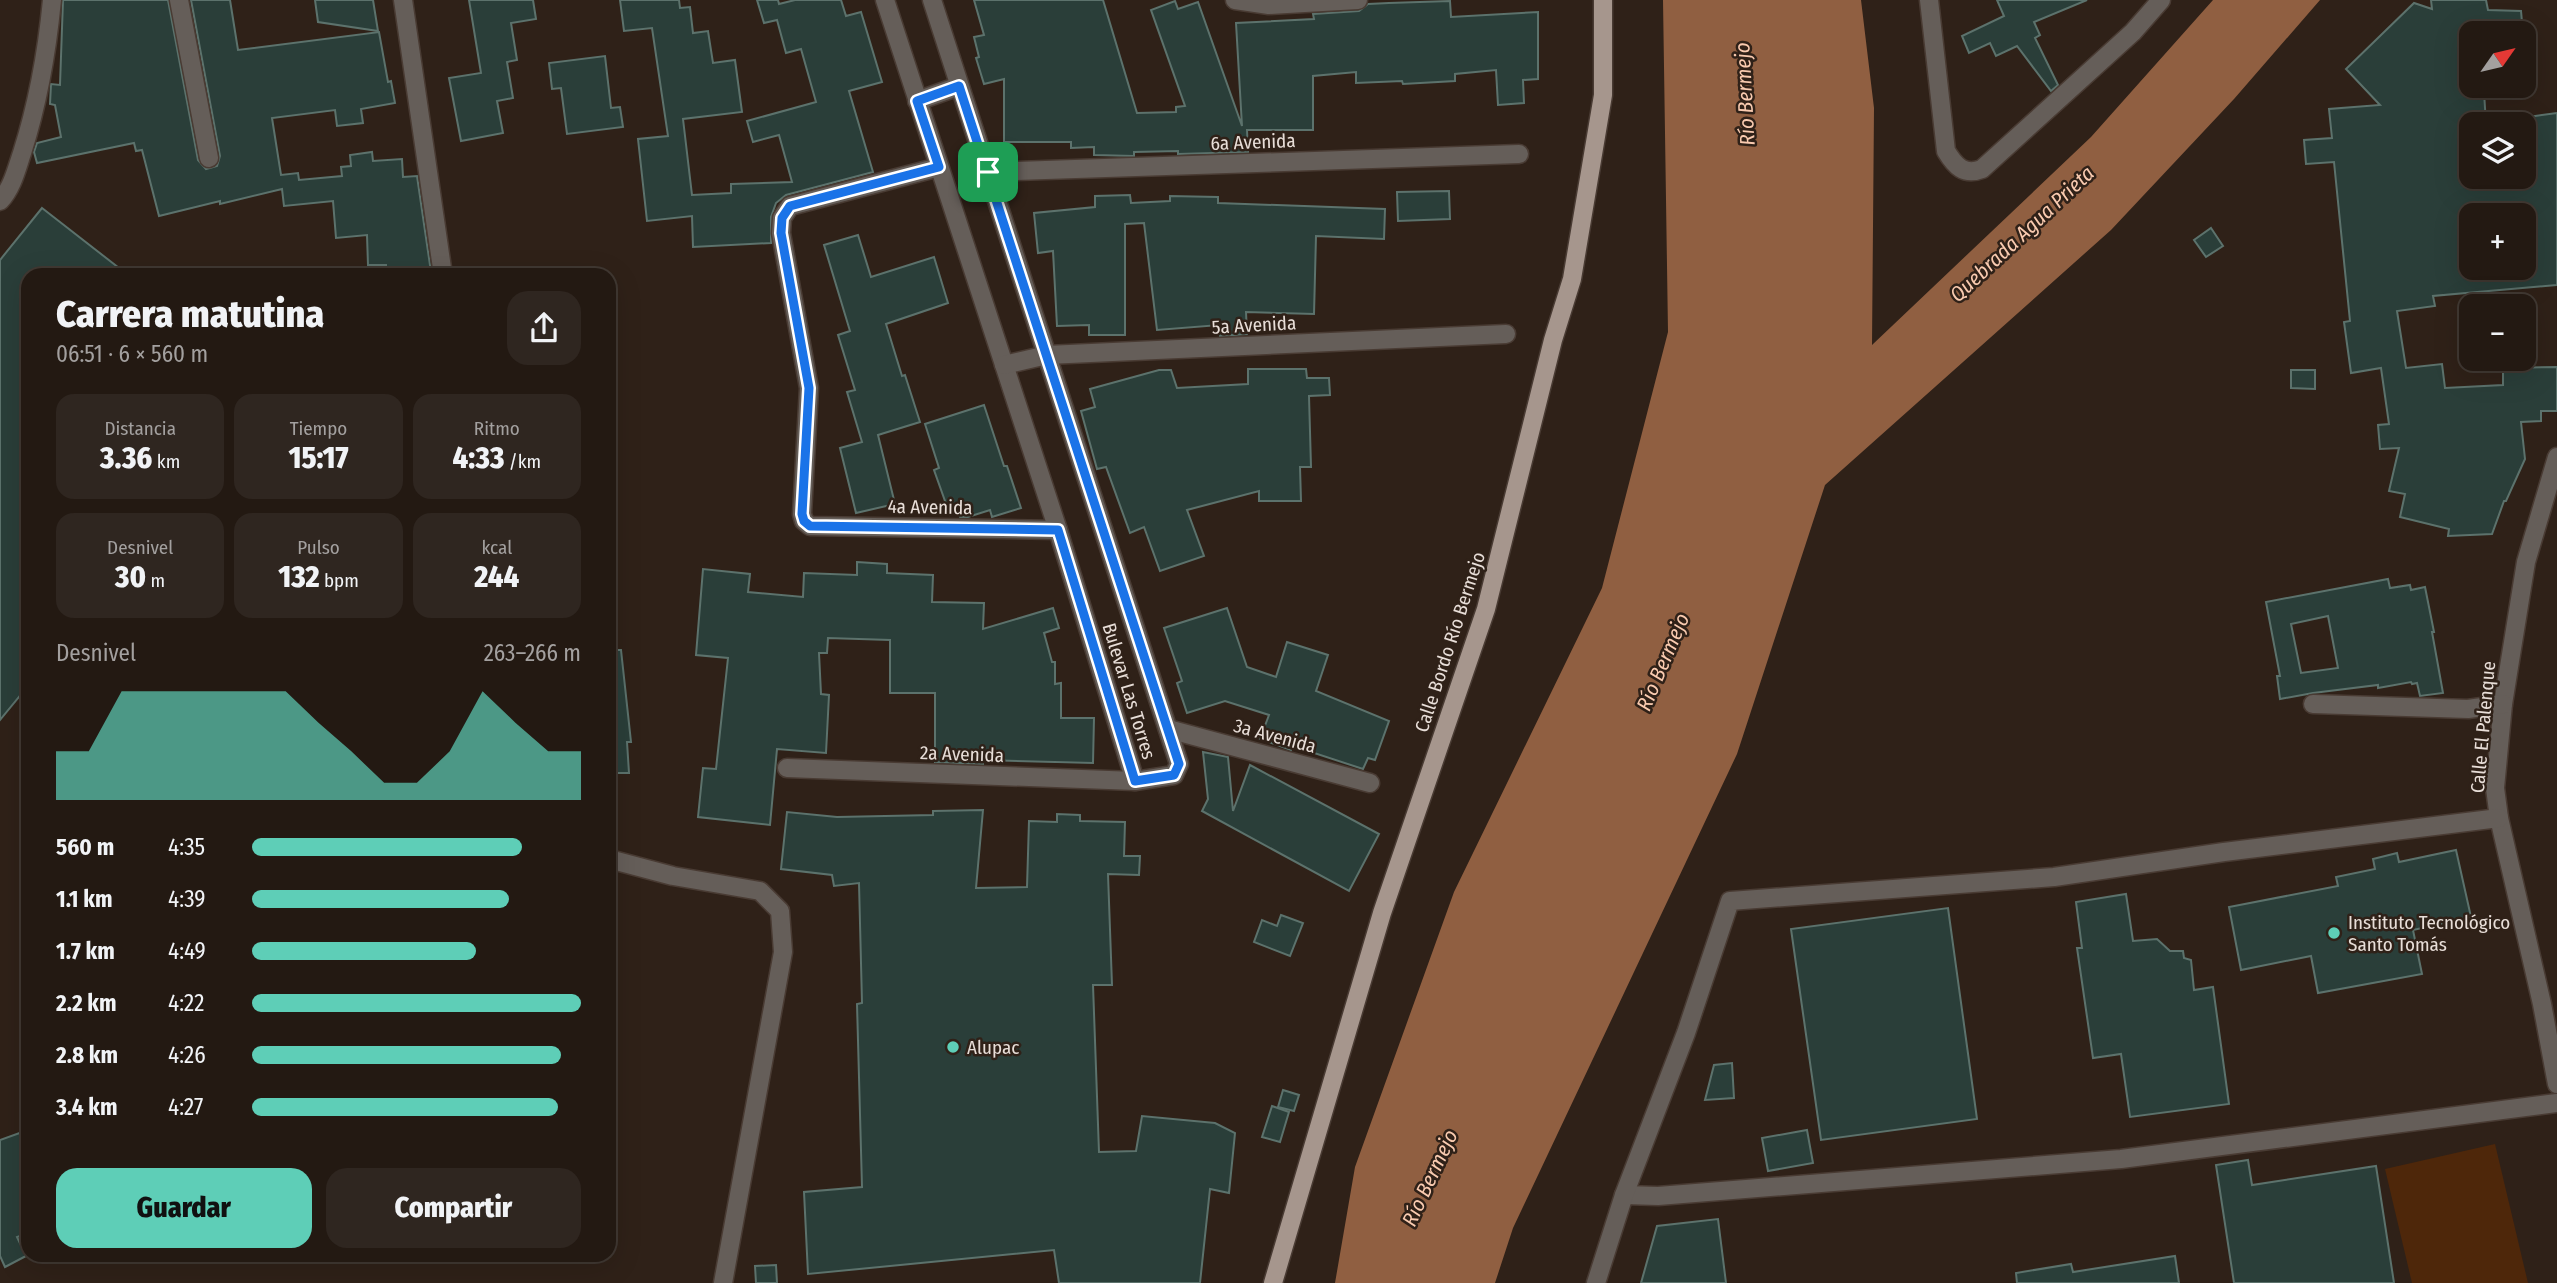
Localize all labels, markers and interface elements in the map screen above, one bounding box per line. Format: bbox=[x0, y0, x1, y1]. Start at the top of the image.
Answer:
north arrow bbox=[2459, 21, 2536, 98]
map controls bbox=[2459, 21, 2536, 371]
water label: Río Bermejo bbox=[1729, 42, 1761, 146]
button: layers bbox=[2459, 112, 2536, 189]
street label: 6a Avenida bbox=[1210, 129, 1296, 155]
pin bbox=[958, 142, 1018, 202]
icon: arrive bbox=[969, 153, 1007, 191]
water label: Quebrada Agua Prieta bbox=[1944, 160, 2100, 308]
button: + bbox=[2459, 203, 2536, 280]
text: Carrera matutina bbox=[56, 291, 324, 337]
button: share bbox=[507, 291, 581, 365]
button: − bbox=[2459, 294, 2536, 371]
street label: 5a Avenida bbox=[1211, 311, 1297, 339]
text: 06:51 · 6 × 560 m bbox=[56, 340, 208, 368]
text: Distancia bbox=[104, 417, 176, 440]
text: Tiempo bbox=[290, 417, 347, 440]
text: Ritmo bbox=[474, 417, 520, 440]
text: 3.36 bbox=[100, 440, 152, 476]
text: 15:17 bbox=[289, 440, 348, 476]
text: 4:33 bbox=[452, 440, 504, 476]
text: km bbox=[152, 450, 180, 473]
text: /km bbox=[504, 450, 541, 473]
street label: 4a Avenida bbox=[887, 495, 973, 519]
text: Desnivel bbox=[107, 536, 173, 559]
text: Pulso bbox=[297, 536, 340, 559]
text: kcal bbox=[481, 536, 512, 559]
street label: Calle Bordo Río Bermejo bbox=[1410, 549, 1490, 735]
text: 30 bbox=[115, 559, 146, 595]
text: 132 bbox=[278, 559, 319, 595]
text: 244 bbox=[474, 559, 519, 595]
text: m bbox=[146, 569, 165, 592]
text: bpm bbox=[319, 569, 359, 592]
water label: Río Bermejo bbox=[1631, 609, 1695, 715]
street label: Bulevar Las Torres bbox=[1097, 620, 1161, 762]
text: Desnivel bbox=[56, 639, 136, 667]
text: 263–266 m bbox=[484, 639, 581, 667]
street label: Calle El Palenque bbox=[2466, 660, 2500, 794]
street label: 3a Avenida bbox=[1231, 714, 1319, 758]
street label: 2a Avenida bbox=[920, 741, 1004, 767]
text: 560 m bbox=[56, 833, 114, 861]
text: 4:35 bbox=[168, 833, 205, 861]
text: 1.1 km bbox=[56, 885, 112, 913]
text: 4:39 bbox=[168, 885, 206, 913]
place label: Instituto Tecnológico Santo Tomás bbox=[2348, 911, 2510, 956]
marker: Instituto Tecnológico Santo Tomás bbox=[2326, 925, 2342, 941]
text: 1.7 km bbox=[56, 937, 115, 965]
text: 4:49 bbox=[168, 937, 206, 965]
text: 2.2 km bbox=[56, 989, 117, 1017]
text: 4:22 bbox=[168, 989, 204, 1017]
place label: Alupac bbox=[967, 1036, 1019, 1059]
marker: Alupac bbox=[945, 1039, 961, 1055]
text: 2.8 km bbox=[56, 1041, 118, 1069]
text: 4:26 bbox=[168, 1041, 206, 1069]
text: 3.4 km bbox=[56, 1093, 118, 1121]
text: 4:27 bbox=[168, 1093, 203, 1121]
water label: Río Bermejo bbox=[1396, 1126, 1464, 1230]
button: Guardar bbox=[56, 1168, 312, 1248]
button: Compartir bbox=[326, 1168, 581, 1248]

